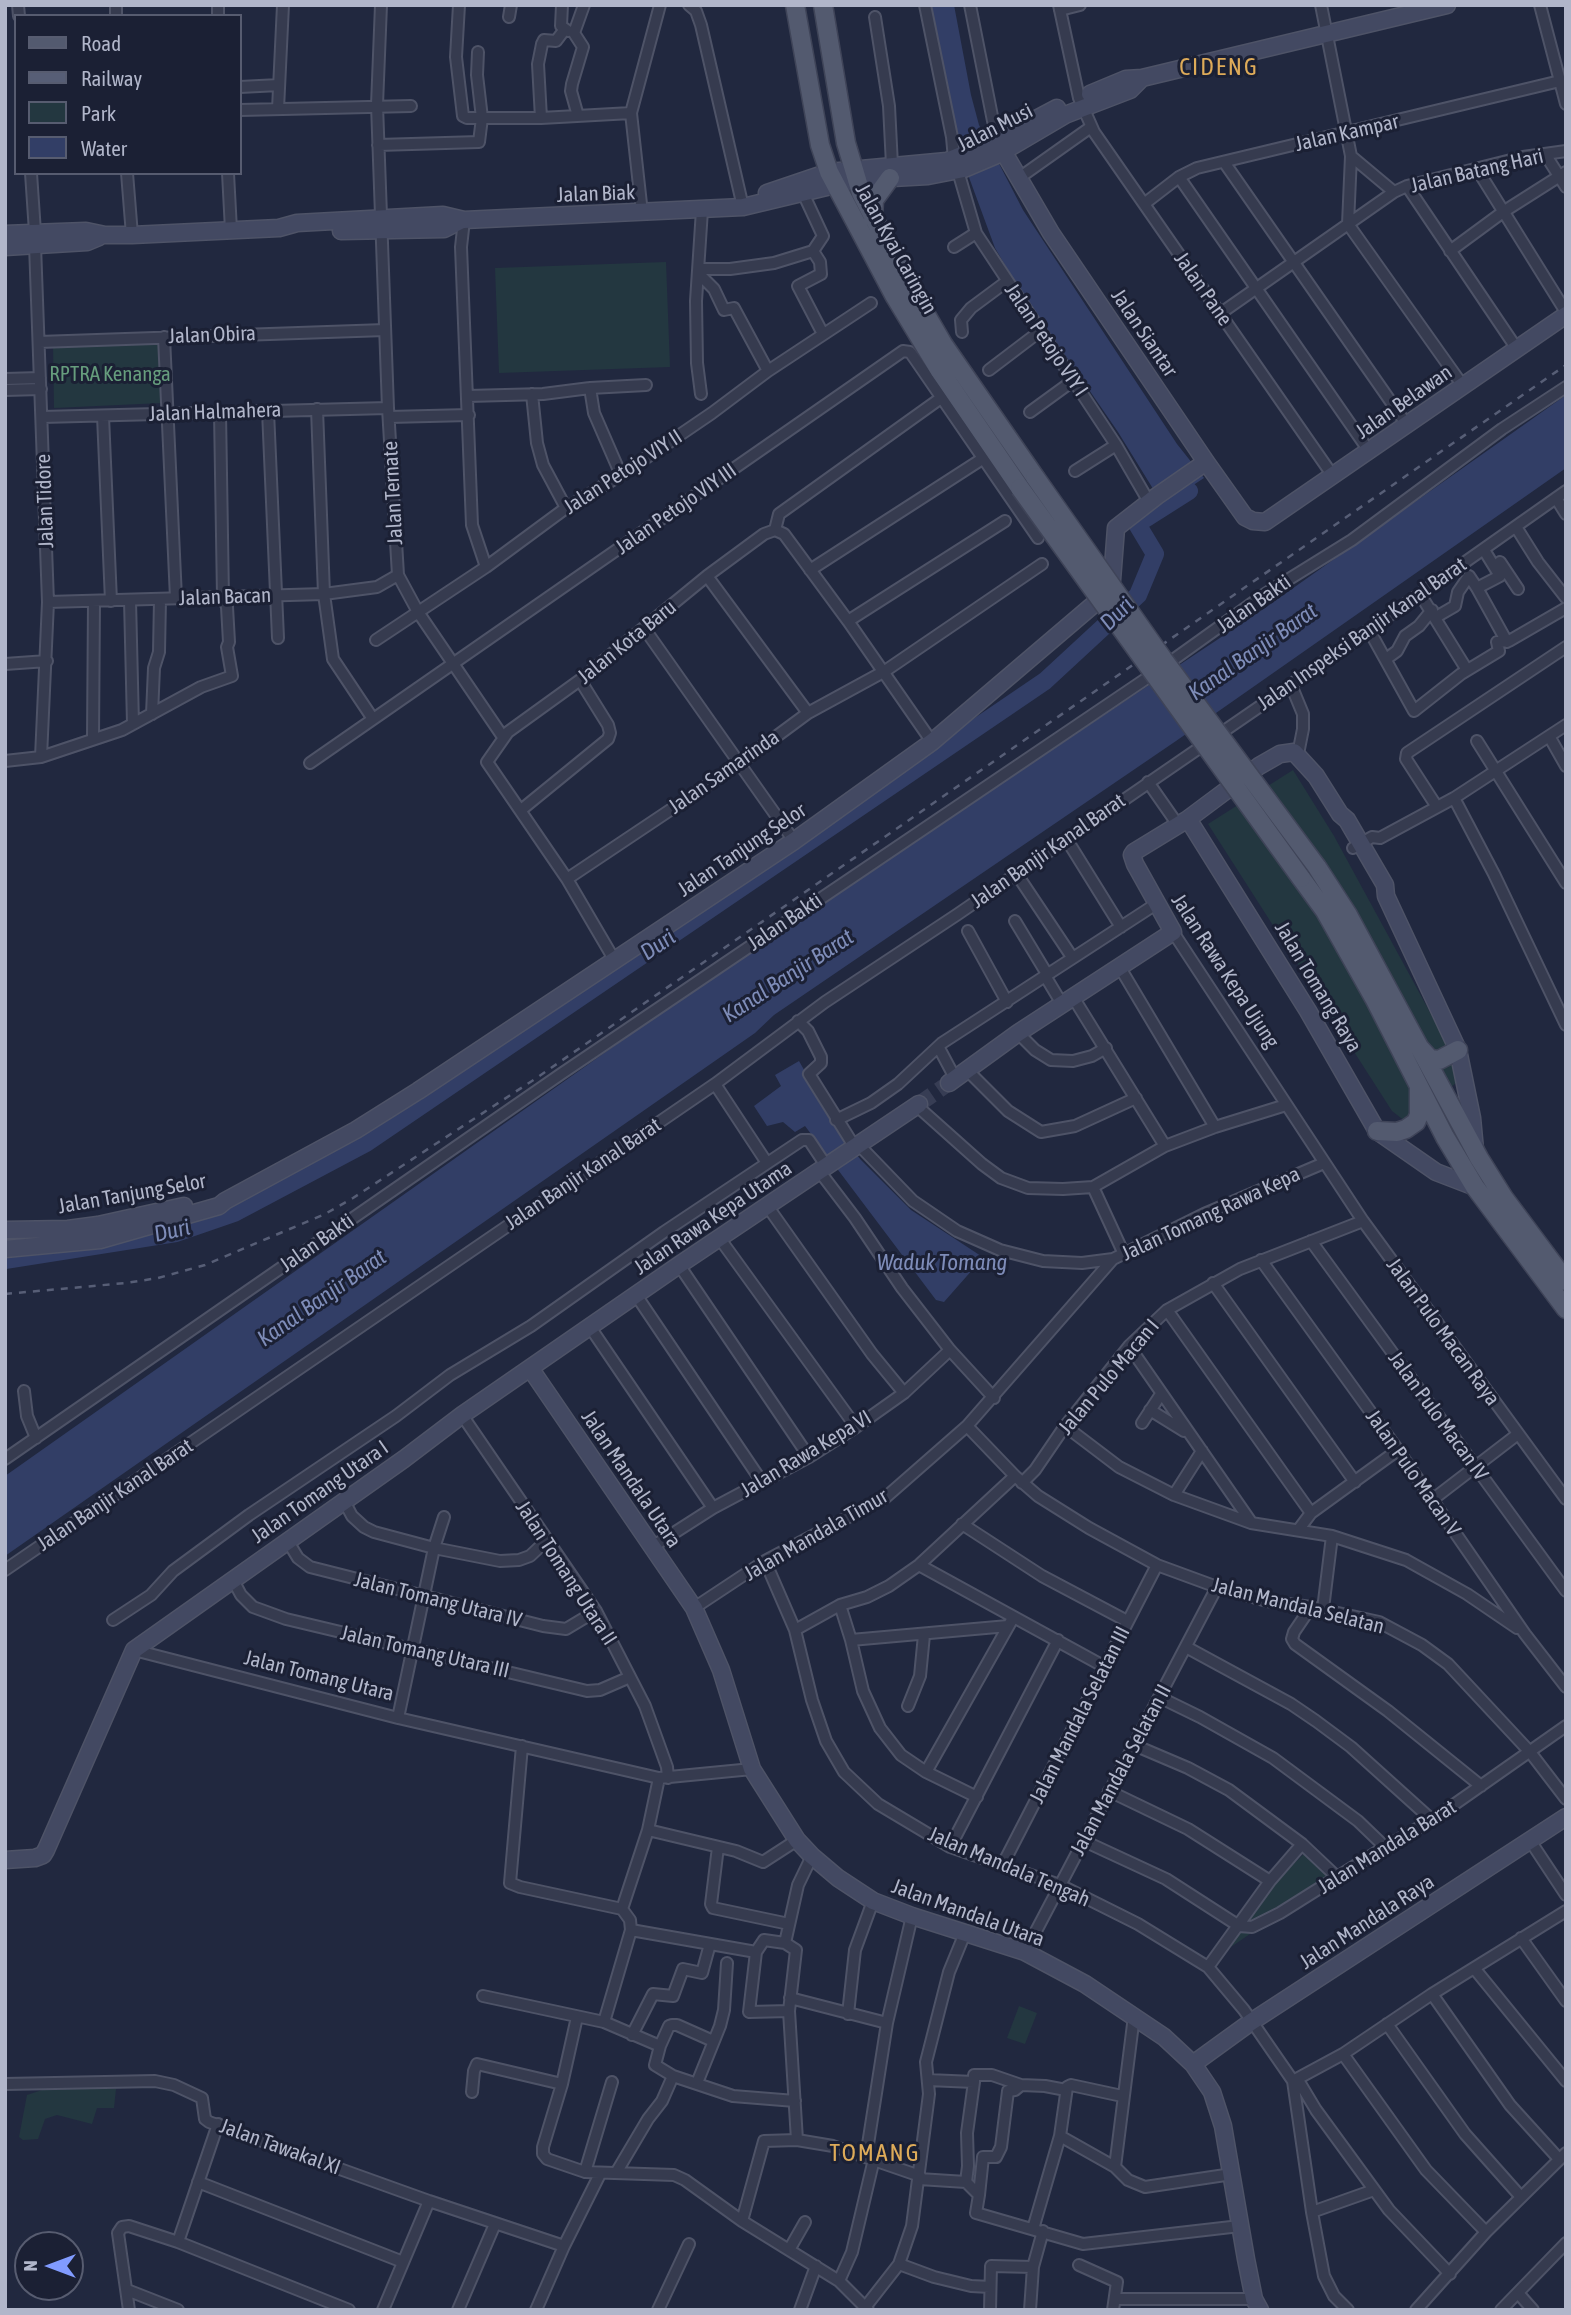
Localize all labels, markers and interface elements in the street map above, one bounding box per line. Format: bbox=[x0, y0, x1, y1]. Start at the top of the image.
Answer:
legend bbox=[14, 14, 242, 175]
text: Road bbox=[81, 31, 121, 55]
district label: CIDENG bbox=[1180, 53, 1258, 81]
text: Railway bbox=[81, 66, 142, 90]
street label: Jalan Musi bbox=[953, 98, 1037, 158]
text: Park bbox=[81, 101, 116, 125]
street label: Jalan Kampar bbox=[1293, 109, 1401, 157]
text: Water bbox=[81, 136, 127, 160]
street label: Jalan Batang Hari bbox=[1408, 143, 1546, 199]
street label: Jalan Biak bbox=[556, 180, 636, 208]
street label: Jalan Kyai Caringin bbox=[850, 180, 942, 318]
street label: Jalan Pane bbox=[1169, 247, 1237, 331]
street label: Jalan Petojo VIY I bbox=[999, 279, 1093, 401]
street label: Jalan Siantar bbox=[1105, 284, 1183, 382]
street label: Jalan Obira bbox=[168, 321, 256, 349]
street label: Jalan Belawan bbox=[1351, 360, 1457, 444]
park label: RPTRA Kenanga bbox=[49, 361, 171, 387]
street label: Jalan Halmahera bbox=[148, 397, 282, 427]
street label: Jalan Petojo VIY II bbox=[559, 424, 687, 520]
street label: Jalan Ternate bbox=[378, 440, 408, 546]
street label: Jalan Tidore bbox=[31, 454, 59, 548]
street label: Jalan Petojo VIY III bbox=[611, 458, 741, 560]
street label: Jalan Inspeksi Banjir Kanal Barat bbox=[1253, 552, 1471, 716]
street label: Jalan Bakti bbox=[1212, 569, 1296, 639]
street label: Jalan Bacan bbox=[178, 583, 272, 611]
water label: Duri bbox=[1094, 592, 1140, 636]
street label: Jalan Kota Baru bbox=[573, 595, 681, 689]
water label: Kanal Banjir Barat bbox=[1183, 597, 1323, 707]
street label: Jalan Samarinda bbox=[664, 725, 784, 819]
street label: Jalan Banjir Kanal Barat bbox=[966, 788, 1130, 914]
street label: Jalan Tanjung Selor bbox=[673, 798, 811, 902]
street label: Jalan Bakti bbox=[743, 888, 827, 956]
street label: Jalan Rawa Kepa Ujung bbox=[1166, 889, 1284, 1053]
street label: Jalan Tomang Raya bbox=[1269, 917, 1367, 1057]
water label: Duri bbox=[635, 923, 681, 967]
water label: Kanal Banjir Barat bbox=[717, 923, 859, 1029]
street label: Jalan Banjir Kanal Barat bbox=[500, 1112, 666, 1236]
street label: Jalan Rawa Kepa Utama bbox=[629, 1156, 797, 1280]
street label: Jalan Tomang Rawa Kepa bbox=[1118, 1162, 1304, 1266]
street label: Jalan Tanjung Selor bbox=[56, 1169, 208, 1219]
street label: Jalan Bakti bbox=[275, 1208, 359, 1278]
water label: Duri bbox=[151, 1213, 193, 1249]
water label: Kanal Banjir Barat bbox=[252, 1243, 392, 1353]
water label: Waduk Tomang bbox=[877, 1249, 1007, 1277]
street label: Jalan Pulo Macan Raya bbox=[1381, 1253, 1505, 1411]
street label: Jalan Pulo Macan I bbox=[1053, 1314, 1165, 1440]
street label: Jalan Pulo Macan IV bbox=[1383, 1347, 1493, 1485]
street label: Jalan Mandala Utara bbox=[576, 1405, 686, 1553]
street label: Jalan Rawa Kepa VI bbox=[736, 1405, 876, 1503]
street label: Jalan Pulo Macan V bbox=[1360, 1405, 1466, 1541]
street label: Jalan Banjir Kanal Barat bbox=[32, 1433, 198, 1557]
street label: Jalan Tomang Utara I bbox=[247, 1435, 393, 1549]
street label: Jalan Mandala Timur bbox=[740, 1484, 892, 1586]
street label: Jalan Tomang Utara II bbox=[510, 1496, 622, 1650]
street label: Jalan Tomang Utara IV bbox=[352, 1567, 524, 1633]
street label: Jalan Mandala Selatan bbox=[1209, 1572, 1387, 1640]
street label: Jalan Tomang Utara III bbox=[338, 1620, 512, 1684]
street label: Jalan Mandala Selatan III bbox=[1024, 1622, 1136, 1808]
street label: Jalan Tomang Utara bbox=[242, 1645, 396, 1707]
street label: Jalan Mandala Selatan II bbox=[1065, 1680, 1177, 1860]
street label: Jalan Mandala Barat bbox=[1313, 1794, 1461, 1900]
street label: Jalan Mandala Tengah bbox=[924, 1822, 1094, 1912]
street label: Jalan Mandala Raya bbox=[1295, 1869, 1439, 1975]
street label: Jalan Mandala Utara bbox=[888, 1874, 1048, 1952]
street label: Jalan Tawakal XI bbox=[216, 2113, 344, 2181]
district label: TOMANG bbox=[830, 2139, 920, 2167]
north arrow bbox=[14, 2231, 84, 2301]
text: N bbox=[19, 2260, 41, 2272]

